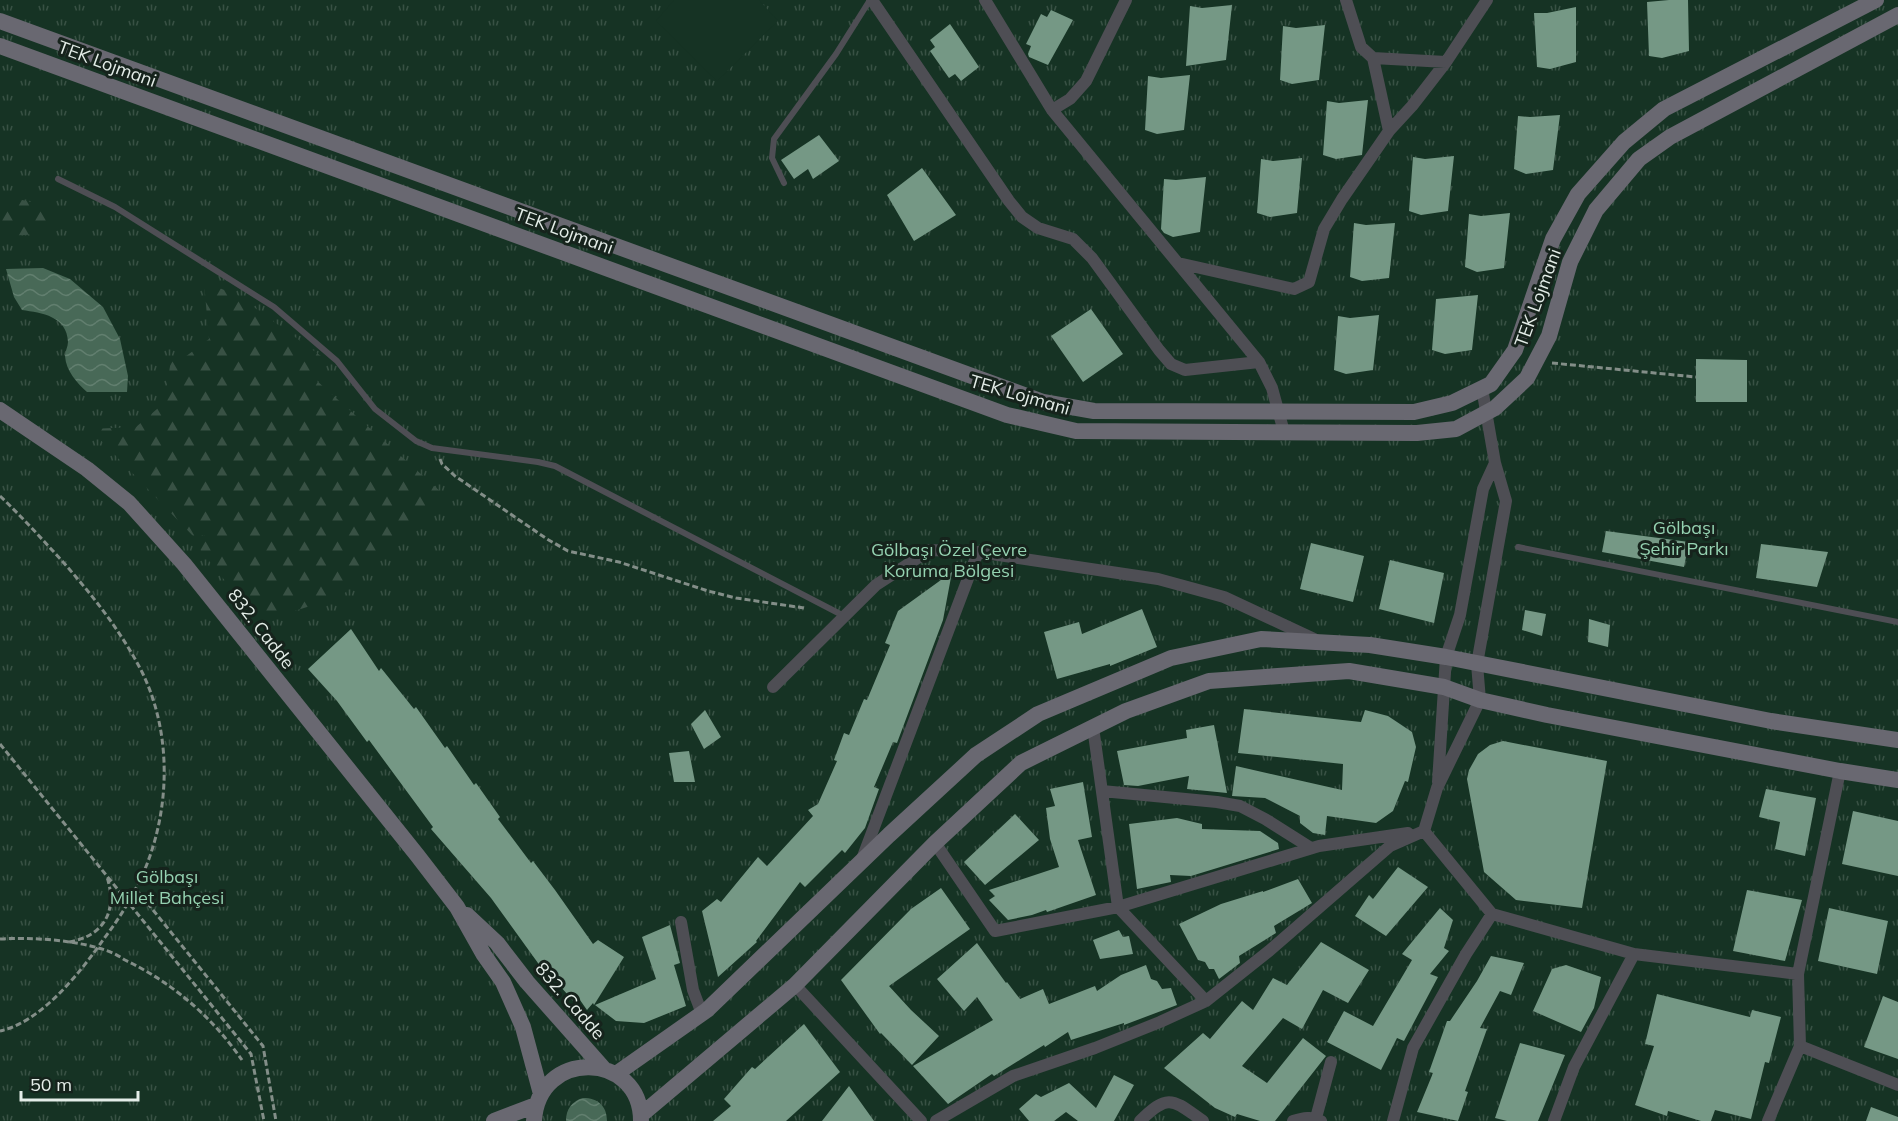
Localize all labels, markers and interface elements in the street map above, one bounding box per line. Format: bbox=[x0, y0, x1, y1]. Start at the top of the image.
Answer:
street label: TEK Lojmani bbox=[55, 35, 160, 92]
street label: TEK Lojmani bbox=[512, 202, 617, 259]
street label: TEK Lojmani bbox=[1509, 245, 1566, 350]
street label: TEK Lojmani bbox=[967, 369, 1073, 420]
park label: Gölbaşı Şehir Parkı bbox=[1639, 516, 1729, 560]
park label: Gölbaşı Özel Çevre Koruma Bölgesi bbox=[871, 538, 1027, 582]
street label: 832. Cadde bbox=[223, 584, 300, 673]
park label: Gölbaşı Millet Bahçesi bbox=[110, 865, 224, 909]
street label: 832. Cadde bbox=[530, 957, 610, 1044]
scale bar bbox=[21, 1064, 138, 1102]
text: 50 m bbox=[30, 1073, 72, 1096]

